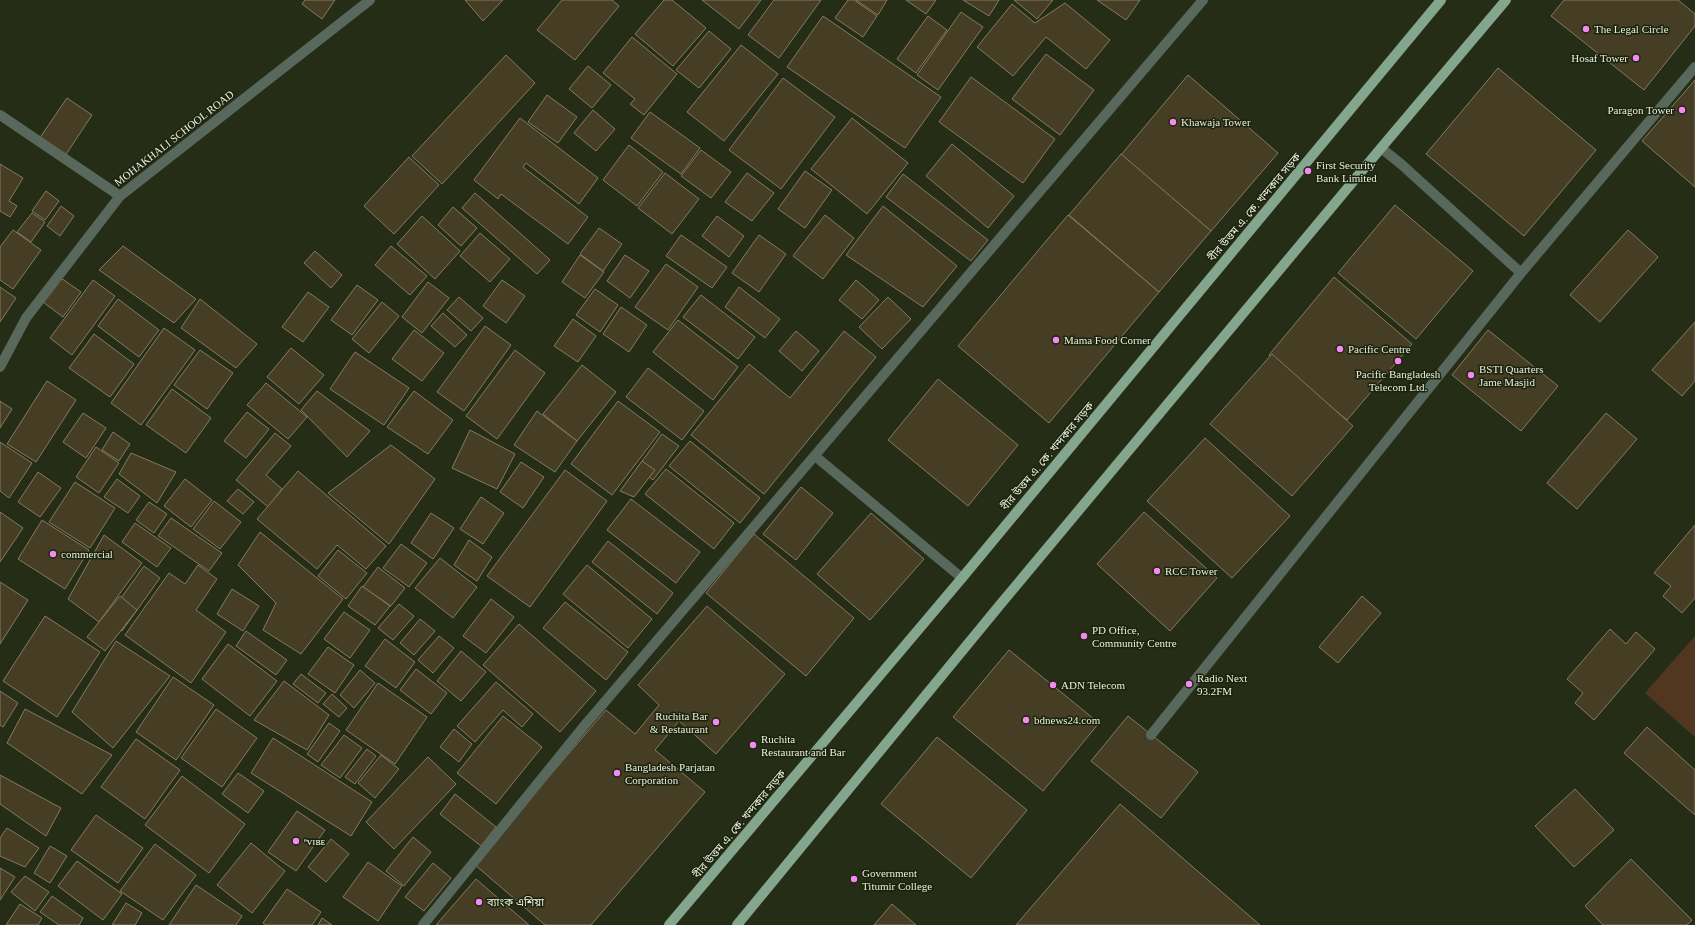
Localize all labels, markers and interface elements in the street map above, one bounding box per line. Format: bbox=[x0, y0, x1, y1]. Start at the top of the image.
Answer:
place label: The Legal Circle bbox=[1594, 23, 1669, 35]
marker: The Legal Circle bbox=[1581, 24, 1591, 34]
place label: Hosaf Tower bbox=[1571, 52, 1628, 64]
marker: Hosaf Tower bbox=[1631, 53, 1641, 63]
street label: MOHAKHALI SCHOOL ROAD bbox=[112, 88, 236, 188]
place label: Paragon Tower bbox=[1607, 104, 1674, 116]
marker: Paragon Tower bbox=[1677, 105, 1687, 115]
place label: Khawaja Tower bbox=[1181, 116, 1251, 128]
marker: Khawaja Tower bbox=[1168, 117, 1178, 127]
street label: বীর উত্তম এ. কে. খন্দকার সড়ক bbox=[1205, 151, 1303, 264]
place label: First Security Bank Limited bbox=[1316, 159, 1377, 184]
marker: First Security Bank Limited bbox=[1303, 166, 1313, 176]
place label: Mama Food Corner bbox=[1064, 334, 1151, 346]
marker: Mama Food Corner bbox=[1051, 335, 1061, 345]
place label: Pacific Centre bbox=[1348, 343, 1411, 355]
marker: Pacific Centre bbox=[1335, 344, 1345, 354]
marker: Pacific Bangladesh Telecom Ltd. bbox=[1393, 356, 1403, 366]
place label: BSTI Quarters Jame Masjid bbox=[1479, 363, 1543, 388]
place label: Pacific Bangladesh Telecom Ltd. bbox=[1356, 368, 1441, 393]
marker: BSTI Quarters Jame Masjid bbox=[1466, 370, 1476, 380]
street label: বীর উত্তম এ. কে. খন্দকার সড়ক bbox=[998, 400, 1096, 513]
place label: commercial bbox=[61, 548, 113, 560]
marker: commercial bbox=[48, 549, 58, 559]
place label: RCC Tower bbox=[1165, 565, 1218, 577]
marker: RCC Tower bbox=[1152, 566, 1162, 576]
place label: PD Office, Community Centre bbox=[1092, 624, 1177, 649]
marker: PD Office, Community Centre bbox=[1079, 631, 1089, 641]
place label: Radio Next 93.2FM bbox=[1197, 672, 1247, 697]
place label: ADN Telecom bbox=[1061, 679, 1126, 691]
marker: Radio Next 93.2FM bbox=[1184, 679, 1194, 689]
marker: ADN Telecom bbox=[1048, 680, 1058, 690]
place label: Ruchita Bar & Restaurant bbox=[650, 710, 708, 735]
place label: bdnews24.com bbox=[1034, 714, 1101, 726]
marker: bdnews24.com bbox=[1021, 715, 1031, 725]
marker: Ruchita Bar & Restaurant bbox=[711, 717, 721, 727]
place label: Ruchita Restaurant and Bar bbox=[761, 733, 846, 758]
marker: Ruchita Restaurant and Bar bbox=[748, 740, 758, 750]
place label: Bangladesh Parjatan Corporation bbox=[625, 761, 716, 786]
marker: Bangladesh Parjatan Corporation bbox=[612, 768, 622, 778]
street label: বীর উত্তম এ. কে. খন্দকার সড়ক bbox=[690, 768, 788, 881]
place label: ᵉᴠɪʙᴇ bbox=[304, 835, 326, 847]
marker: ᵉᴠɪʙᴇ bbox=[291, 836, 301, 846]
place label: Government Titumir College bbox=[862, 867, 932, 892]
marker: Government Titumir College bbox=[849, 874, 859, 884]
place label: ব্যাংক এশিয়া bbox=[486, 896, 545, 908]
marker: ব্যাংক এশিয়া bbox=[474, 897, 484, 907]

